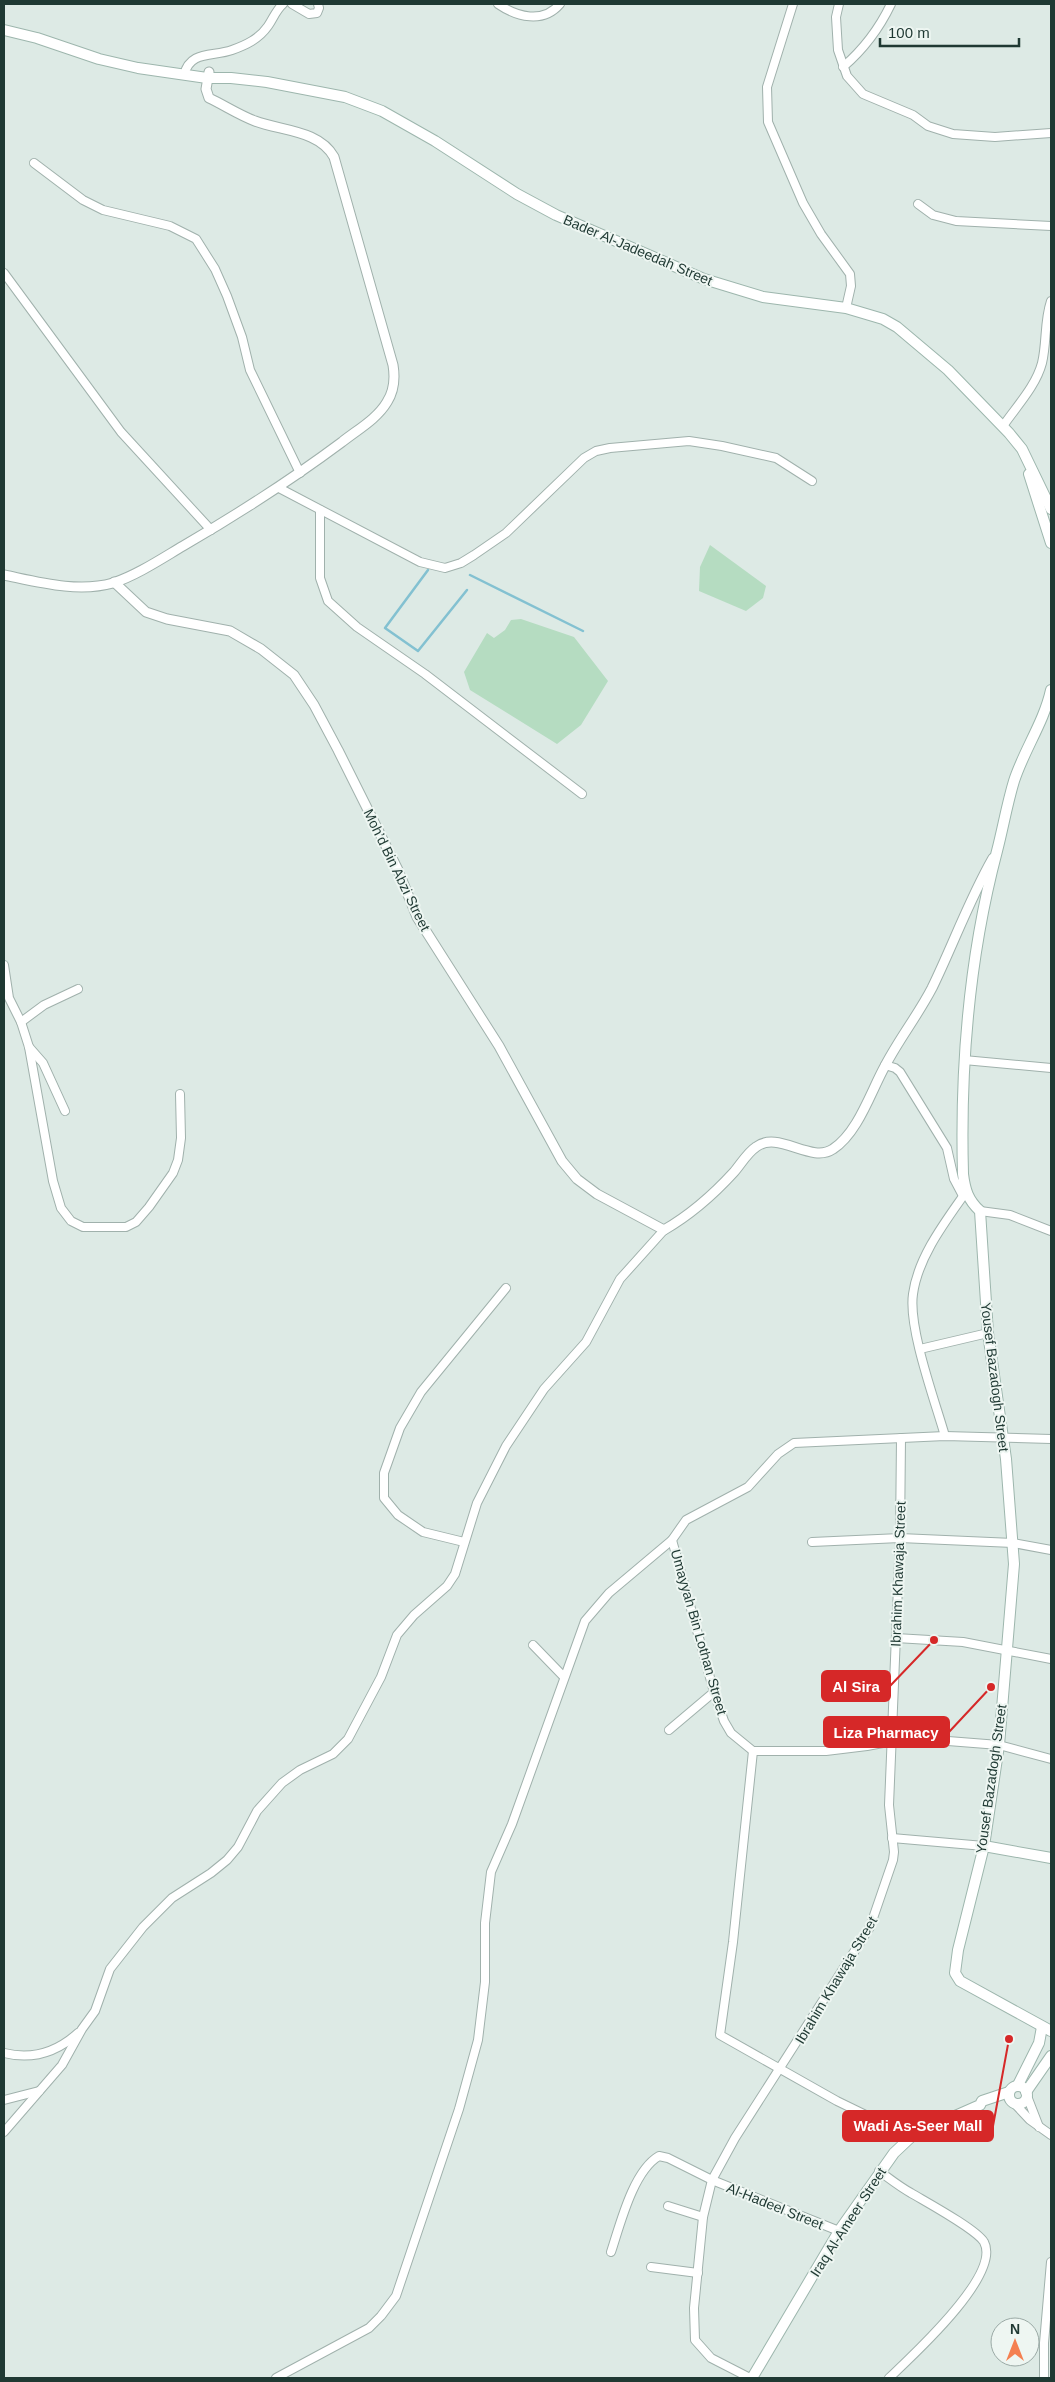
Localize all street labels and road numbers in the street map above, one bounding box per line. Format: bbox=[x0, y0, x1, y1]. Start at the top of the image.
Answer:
street label: Bader Al-Jadeedah Street bbox=[561, 211, 715, 289]
street label: Moh’d Bin Abzi Street bbox=[360, 806, 434, 934]
street label: Yousef Bazadogh Street bbox=[978, 1301, 1012, 1453]
street label: Ibrahim Khawaja Street bbox=[887, 1501, 909, 1647]
street label: Umayyah Bin Lothan Street bbox=[668, 1548, 730, 1717]
street label: Yousef Bazadogh Street bbox=[973, 1703, 1009, 1855]
street label: Ibrahim Khawaja Street bbox=[792, 1913, 880, 2046]
street label: Iraq Al-Ameer Street bbox=[807, 2164, 889, 2280]
street label: Al-Hadeel Street bbox=[724, 2179, 826, 2233]

